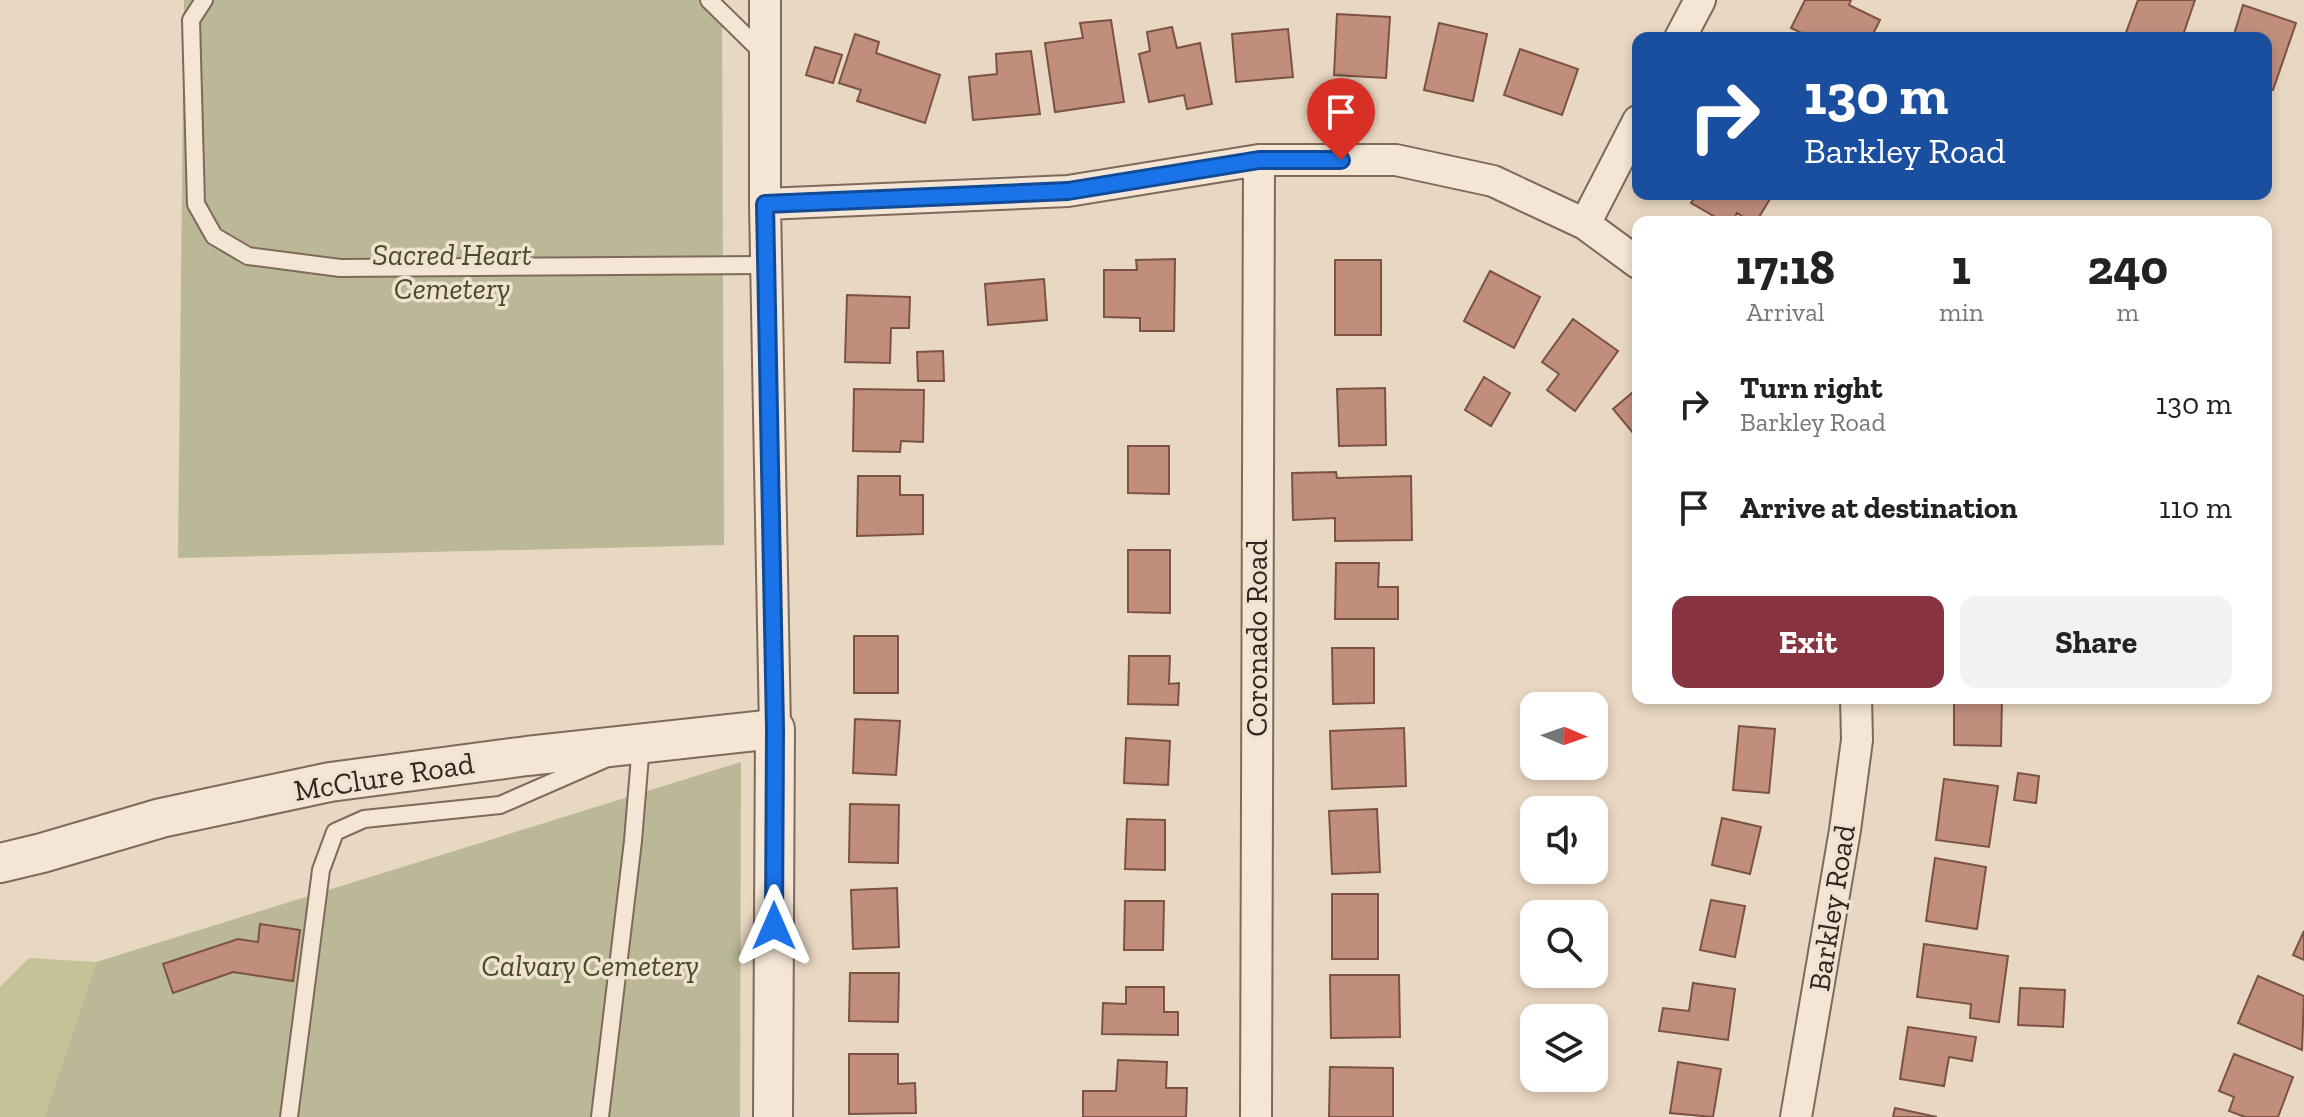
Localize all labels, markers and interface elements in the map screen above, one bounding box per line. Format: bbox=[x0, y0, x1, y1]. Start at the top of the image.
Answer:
text: 130 m bbox=[1804, 61, 1948, 128]
icon: right bbox=[1672, 64, 1776, 168]
pin bbox=[1307, 78, 1375, 160]
icon: arrive bbox=[1319, 90, 1363, 134]
text: Barkley Road bbox=[1804, 129, 2006, 172]
park label: Sacred Heart Cemetery bbox=[372, 237, 532, 307]
text: 17:18 bbox=[1736, 239, 1835, 296]
text: 1 bbox=[1952, 239, 1971, 296]
text: 240 bbox=[2087, 239, 2168, 296]
text: Arrival bbox=[1746, 296, 1825, 328]
text: min bbox=[1939, 296, 1984, 328]
text: m bbox=[2117, 296, 2139, 328]
text: Turn right bbox=[1740, 370, 1882, 406]
icon: right bbox=[1672, 382, 1716, 426]
text: 130 m bbox=[2156, 386, 2232, 422]
text: Barkley Road bbox=[1740, 406, 1886, 438]
icon: arrive bbox=[1672, 486, 1716, 530]
text: Arrive at destination bbox=[1740, 490, 2017, 526]
text: 110 m bbox=[2159, 490, 2232, 526]
street label: Coronado Road bbox=[1239, 539, 1275, 737]
button: Exit bbox=[1672, 596, 1944, 688]
button: Share bbox=[1960, 596, 2232, 688]
north arrow bbox=[1520, 692, 1608, 780]
map controls bbox=[1520, 692, 1608, 1092]
street label: McClure Road bbox=[291, 745, 477, 809]
button: sound bbox=[1520, 796, 1608, 884]
street label: Barkley Road bbox=[1801, 822, 1863, 994]
position arrow bbox=[732, 884, 816, 968]
button: search bbox=[1520, 900, 1608, 988]
park label: Calvary Cemetery bbox=[481, 948, 699, 984]
button: layers bbox=[1520, 1004, 1608, 1092]

